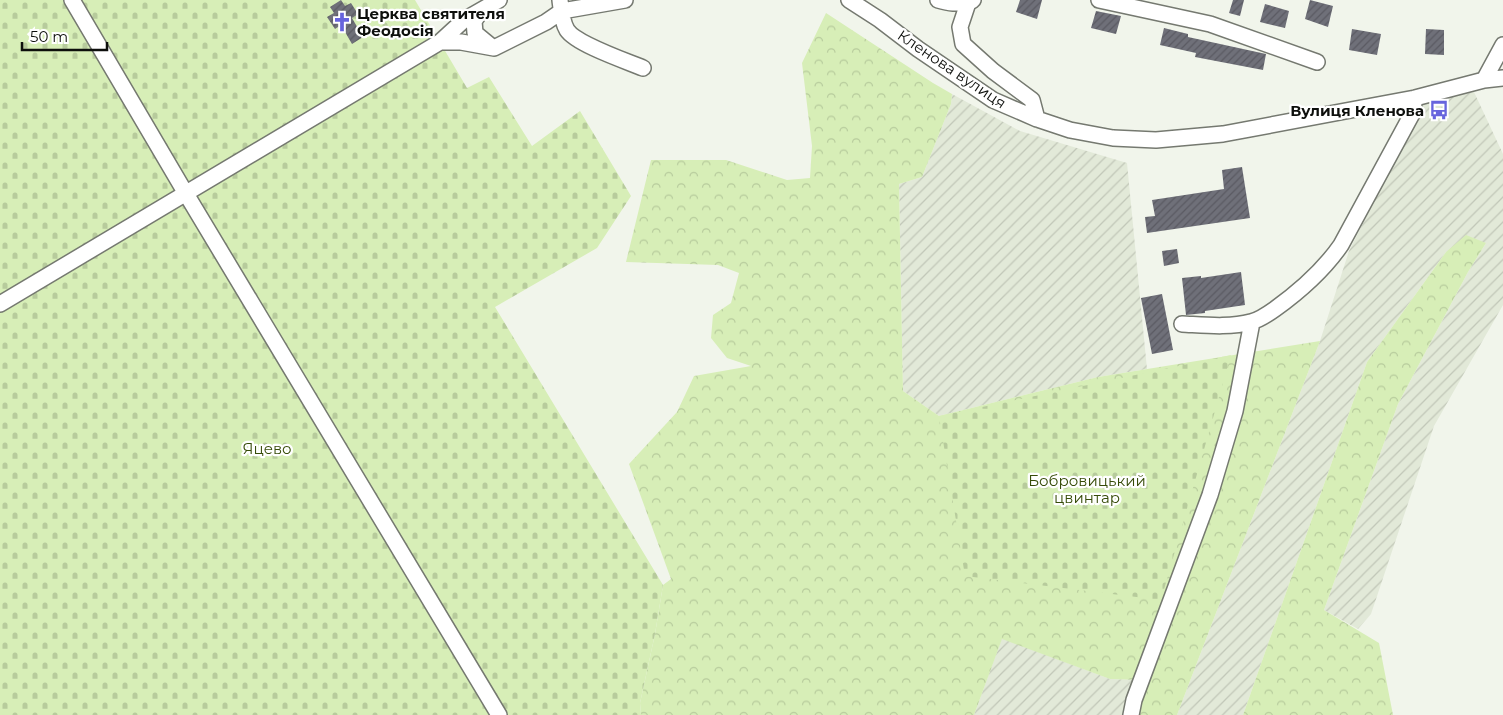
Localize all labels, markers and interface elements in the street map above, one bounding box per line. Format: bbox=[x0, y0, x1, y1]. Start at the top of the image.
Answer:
place label: Церква святителя Феодосія bbox=[357, 4, 505, 40]
church icon: Церква святителя Феодосія bbox=[331, 11, 353, 33]
scale bar bbox=[22, 20, 108, 52]
street label: Кленова вулиця bbox=[894, 26, 1010, 112]
text: 50 m bbox=[30, 27, 68, 46]
bus stop icon: Вулиця Кленова bbox=[1428, 99, 1450, 121]
place label: Вулиця Кленова bbox=[1290, 101, 1424, 120]
park label: Яцево bbox=[242, 439, 292, 458]
park label: Бобровицький цвинтар bbox=[1028, 471, 1146, 507]

